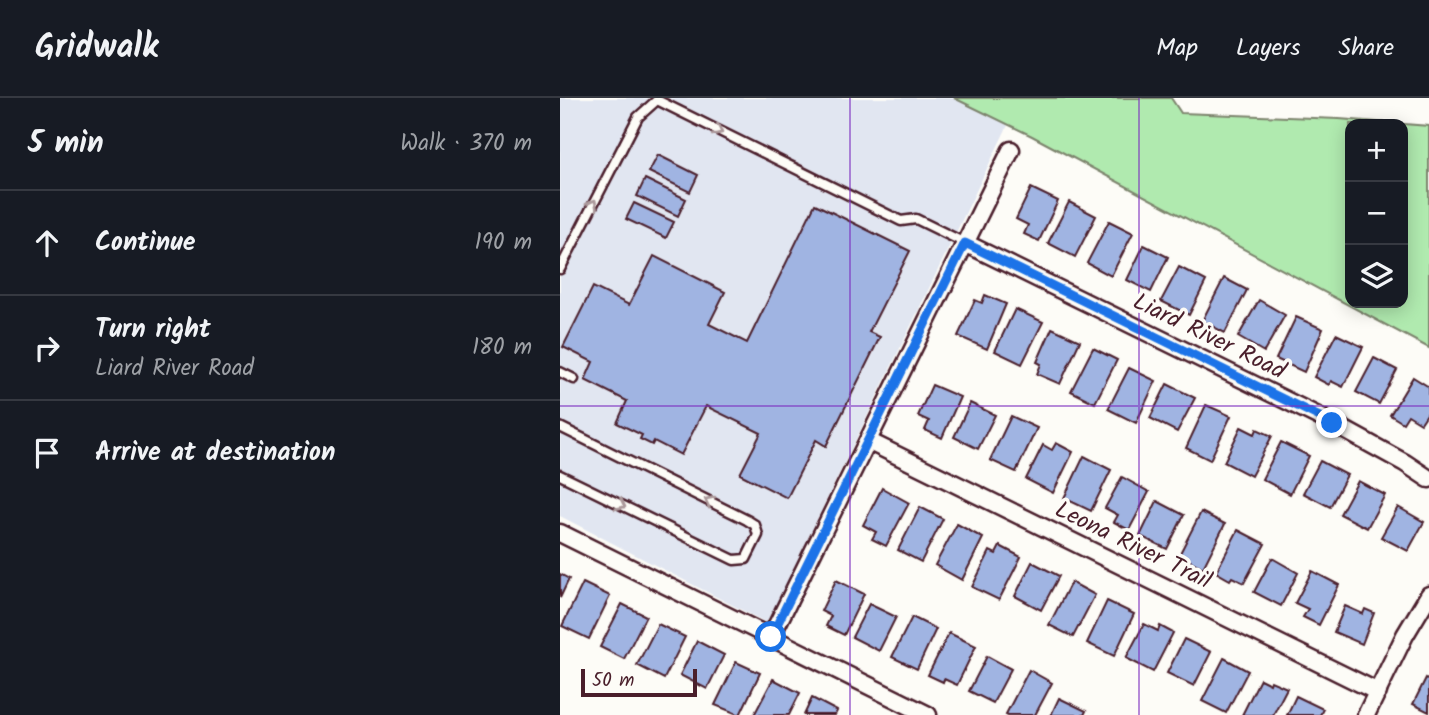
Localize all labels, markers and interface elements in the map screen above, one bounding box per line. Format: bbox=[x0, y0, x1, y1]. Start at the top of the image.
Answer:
text: Gridwalk bbox=[35, 22, 158, 75]
text: Map bbox=[1156, 29, 1198, 68]
text: Layers bbox=[1236, 29, 1300, 68]
text: Share bbox=[1338, 29, 1394, 68]
map controls bbox=[1345, 119, 1408, 308]
button: + bbox=[1345, 119, 1408, 182]
text: 5 min bbox=[28, 120, 104, 168]
one-way arrow bbox=[711, 122, 723, 136]
text: Walk · 370 m bbox=[400, 126, 532, 162]
button: − bbox=[1345, 182, 1408, 245]
one-way arrow bbox=[585, 199, 599, 211]
text: Continue bbox=[95, 222, 196, 264]
icon: ahead bbox=[28, 224, 66, 262]
text: 190 m bbox=[475, 225, 532, 261]
button: layers bbox=[1345, 245, 1408, 308]
street label: Liard River Road bbox=[1126, 283, 1293, 391]
text: Turn right bbox=[95, 309, 211, 351]
icon: right bbox=[28, 329, 66, 367]
text: 180 m bbox=[472, 330, 532, 366]
text: Liard River Road bbox=[95, 351, 254, 387]
route end bbox=[1316, 407, 1347, 438]
text: Arrive at destination bbox=[95, 432, 335, 474]
icon: arrive bbox=[28, 434, 66, 472]
street label: Leona River Trail bbox=[1048, 491, 1218, 601]
one-way arrow bbox=[704, 495, 716, 509]
one-way arrow bbox=[614, 497, 626, 511]
route start bbox=[755, 621, 786, 652]
scale bar bbox=[581, 666, 696, 698]
text: 50 m bbox=[592, 666, 634, 696]

